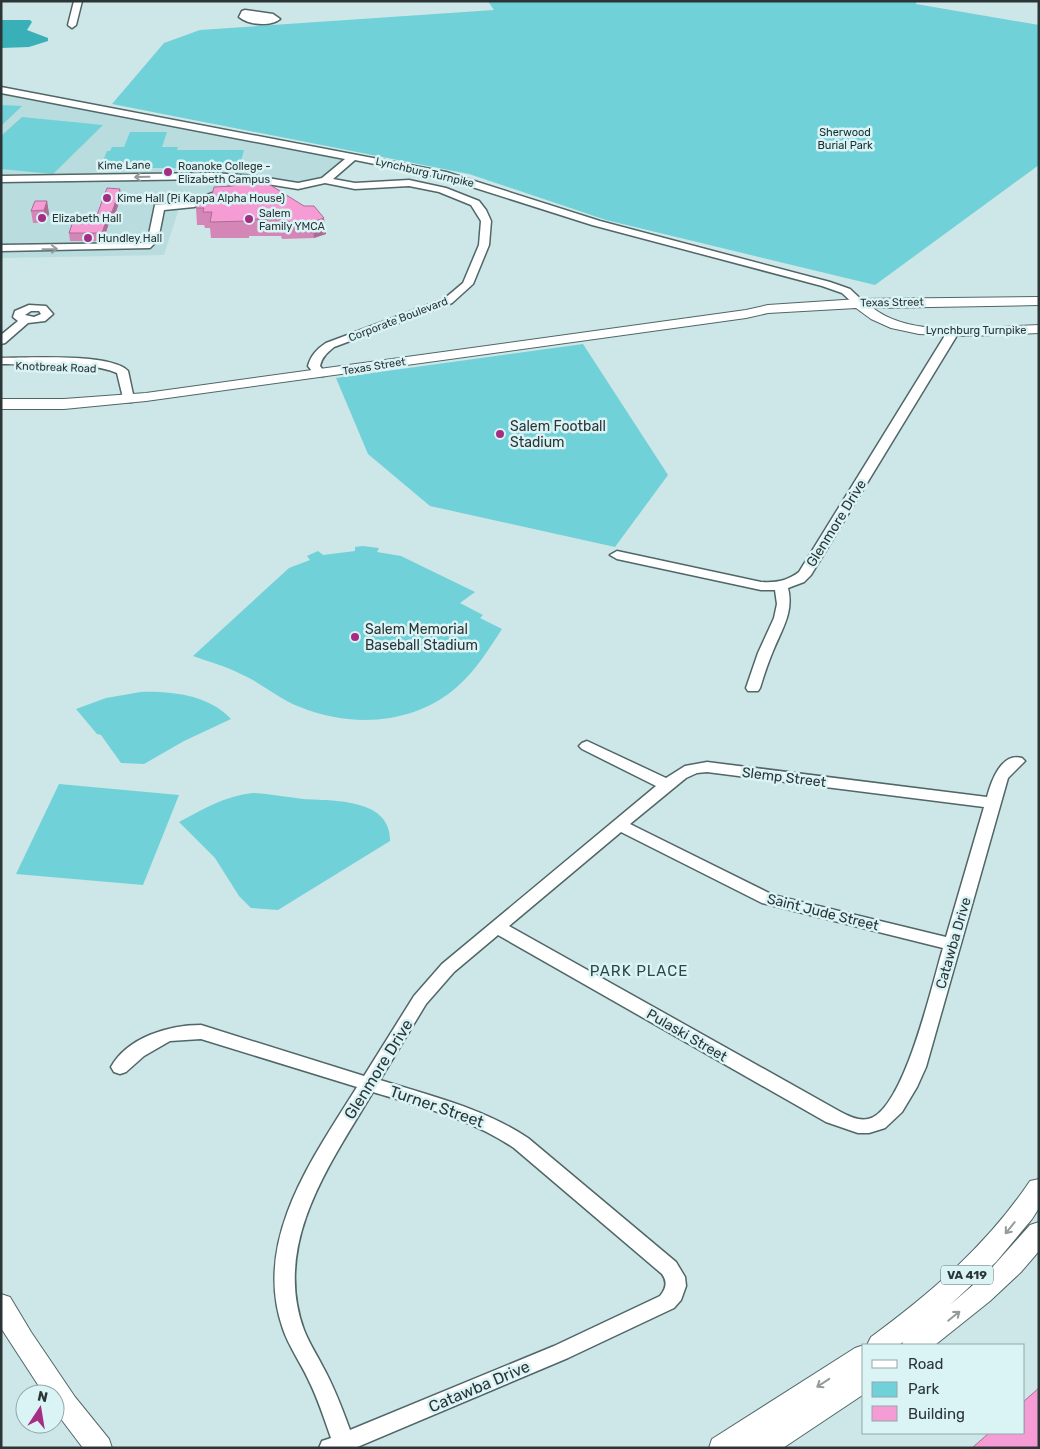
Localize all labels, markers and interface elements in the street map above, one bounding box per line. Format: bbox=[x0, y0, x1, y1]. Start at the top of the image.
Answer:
park label: Sherwood Burial Park bbox=[817, 126, 873, 152]
street label: Lynchburg Turnpike bbox=[374, 155, 475, 190]
street label: Kime Lane bbox=[97, 159, 151, 172]
place label: Roanoke College - Elizabeth Campus bbox=[178, 160, 271, 186]
marker: Roanoke College - Elizabeth Campus bbox=[162, 166, 174, 178]
one-way arrow bbox=[134, 172, 150, 182]
marker: Kime Hall (Pi Kappa Alpha House) bbox=[101, 192, 113, 204]
place label: Kime Hall (Pi Kappa Alpha House) bbox=[117, 192, 285, 205]
place label: Salem Family YMCA bbox=[259, 207, 326, 233]
marker: Elizabeth Hall bbox=[36, 212, 48, 224]
place label: Elizabeth Hall bbox=[52, 212, 121, 225]
marker: Salem Family YMCA bbox=[243, 213, 255, 225]
marker: Hundley Hall bbox=[82, 232, 94, 244]
place label: Hundley Hall bbox=[98, 232, 162, 245]
one-way arrow bbox=[42, 244, 58, 254]
street label: Corporate Boulevard bbox=[347, 295, 450, 344]
street label: Texas Street bbox=[860, 295, 925, 310]
street label: Lynchburg Turnpike bbox=[926, 324, 1026, 337]
street label: Texas Street bbox=[342, 355, 407, 378]
street label: Knotbreak Road bbox=[15, 360, 97, 375]
place label: Salem Football Stadium bbox=[510, 418, 606, 451]
marker: Salem Football Stadium bbox=[494, 428, 506, 440]
street label: Glenmore Drive bbox=[803, 476, 870, 570]
place label: Salem Memorial Baseball Stadium bbox=[365, 621, 478, 654]
marker: Salem Memorial Baseball Stadium bbox=[349, 631, 361, 643]
street label: Slemp Street bbox=[741, 764, 827, 791]
street label: Saint Jude Street bbox=[765, 890, 881, 935]
street label: Catawba Drive bbox=[932, 895, 975, 991]
district label: PARK PLACE bbox=[590, 962, 688, 980]
street label: Pulaski Street bbox=[643, 1006, 731, 1066]
street label: Glenmore Drive bbox=[340, 1016, 417, 1123]
street label: Turner Street bbox=[387, 1081, 486, 1131]
one-way arrow bbox=[1004, 1221, 1015, 1234]
road number: VA 419 bbox=[941, 1266, 993, 1284]
one-way arrow bbox=[947, 1310, 960, 1321]
legend bbox=[862, 1344, 1025, 1434]
text: Road bbox=[908, 1355, 944, 1373]
street label: Catawba Drive bbox=[426, 1357, 533, 1416]
one-way arrow bbox=[816, 1378, 830, 1388]
text: Park bbox=[908, 1380, 939, 1398]
north arrow bbox=[15, 1384, 65, 1434]
text: N bbox=[36, 1387, 49, 1406]
text: Building bbox=[908, 1405, 965, 1423]

